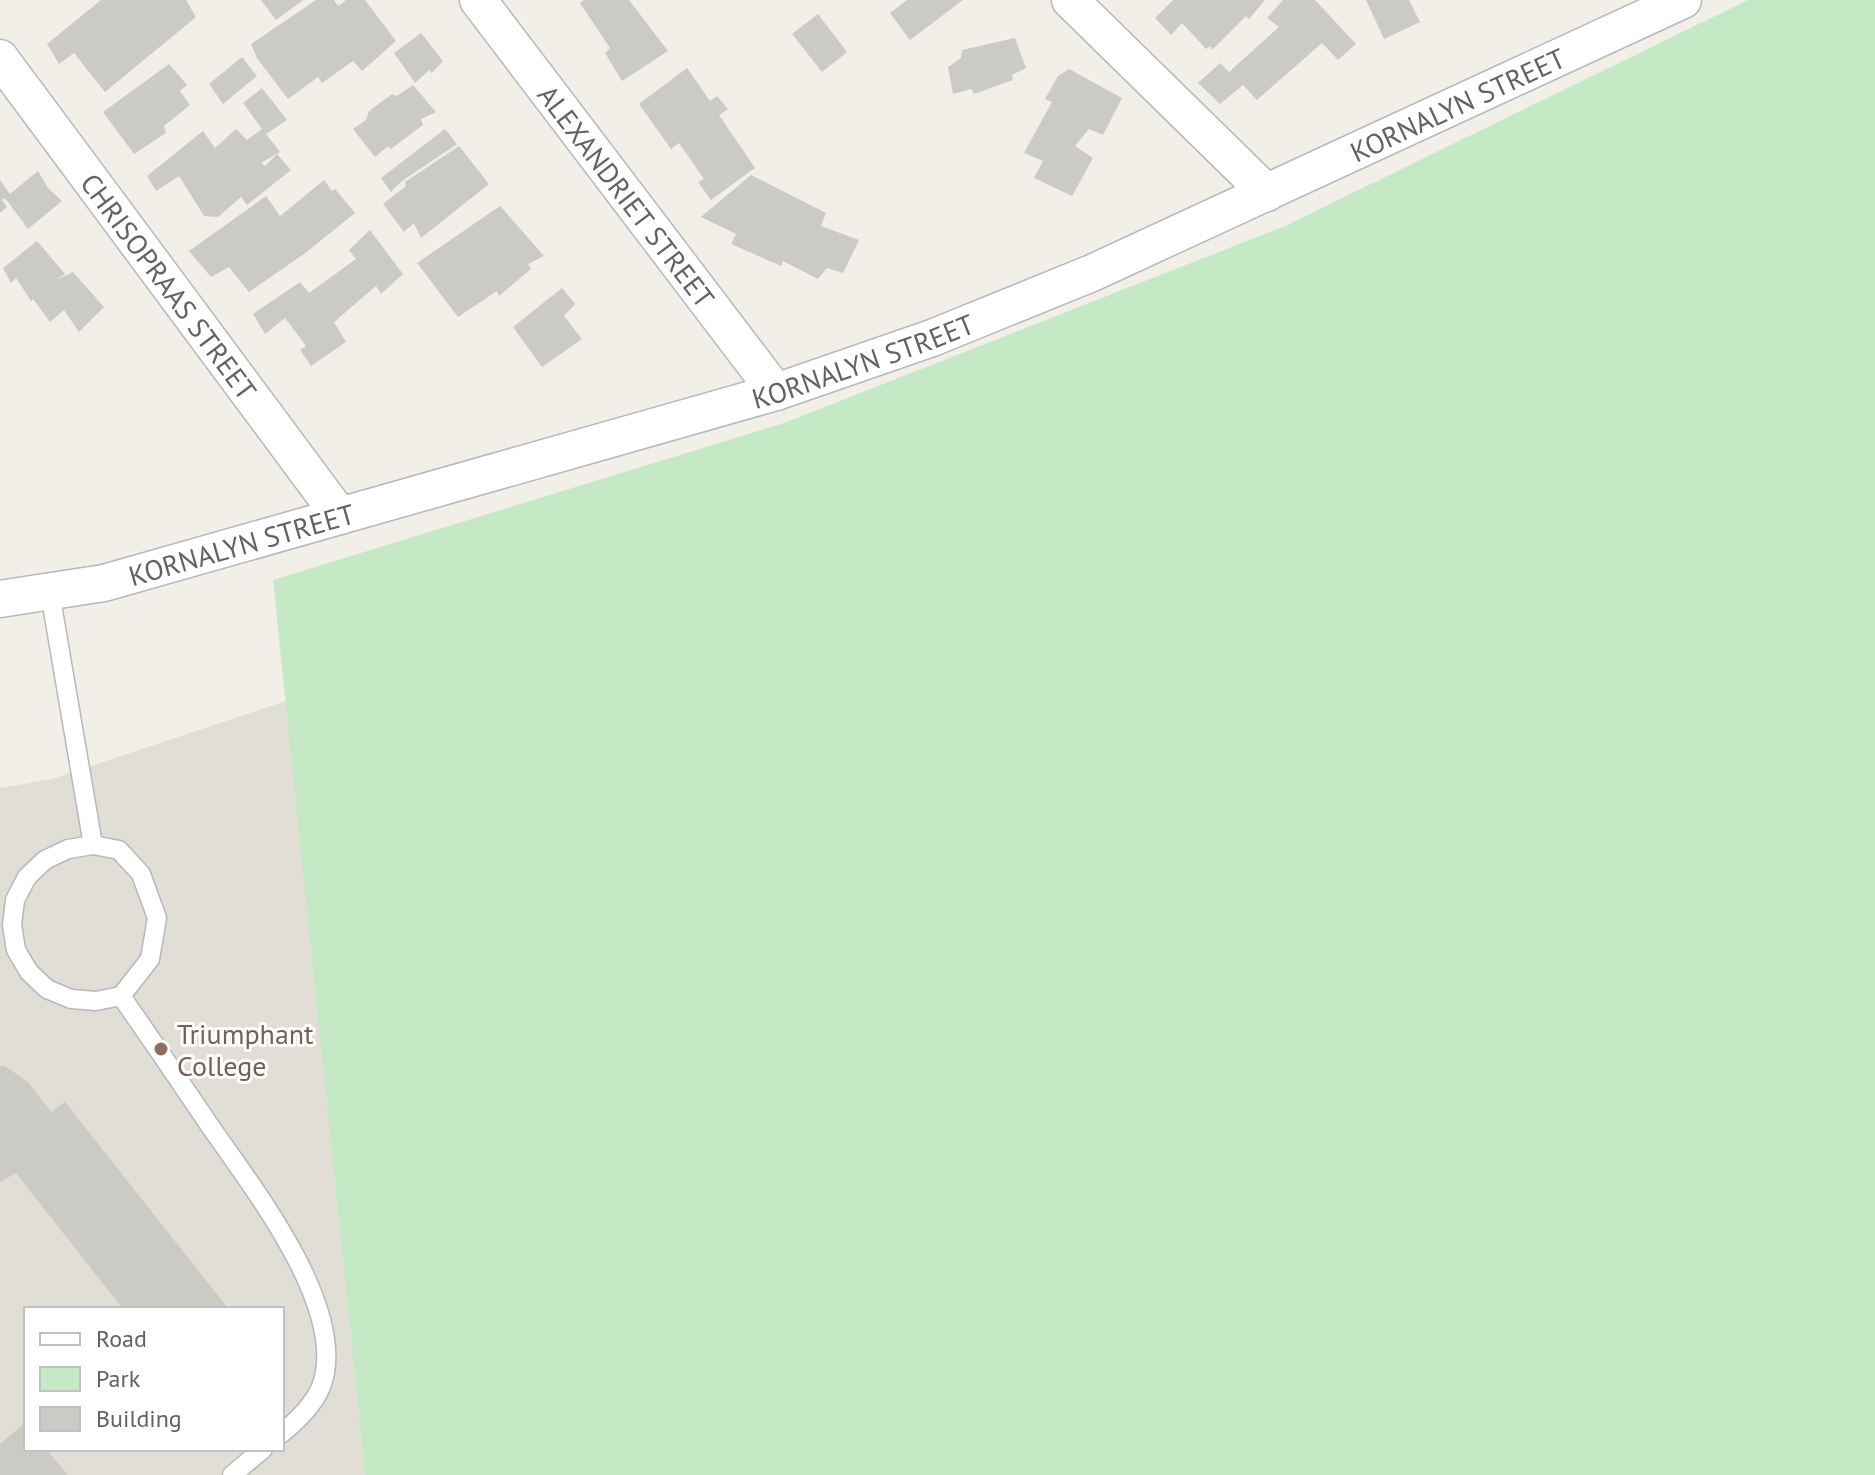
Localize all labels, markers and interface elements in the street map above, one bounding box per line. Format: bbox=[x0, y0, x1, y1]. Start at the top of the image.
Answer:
street label: KORNALYN STREET bbox=[1344, 38, 1571, 170]
street label: ALEXANDRIET STREET bbox=[530, 77, 724, 315]
street label: CHRISOPRAAS STREET bbox=[73, 165, 266, 407]
street label: KORNALYN STREET bbox=[748, 304, 980, 416]
street label: KORNALYN STREET bbox=[124, 494, 359, 594]
place label: Triumphant College bbox=[177, 1015, 314, 1084]
marker: Triumphant College bbox=[152, 1040, 170, 1058]
legend bbox=[24, 1307, 284, 1451]
text: Road bbox=[96, 1323, 147, 1354]
text: Park bbox=[96, 1363, 141, 1394]
text: Building bbox=[96, 1403, 182, 1434]

